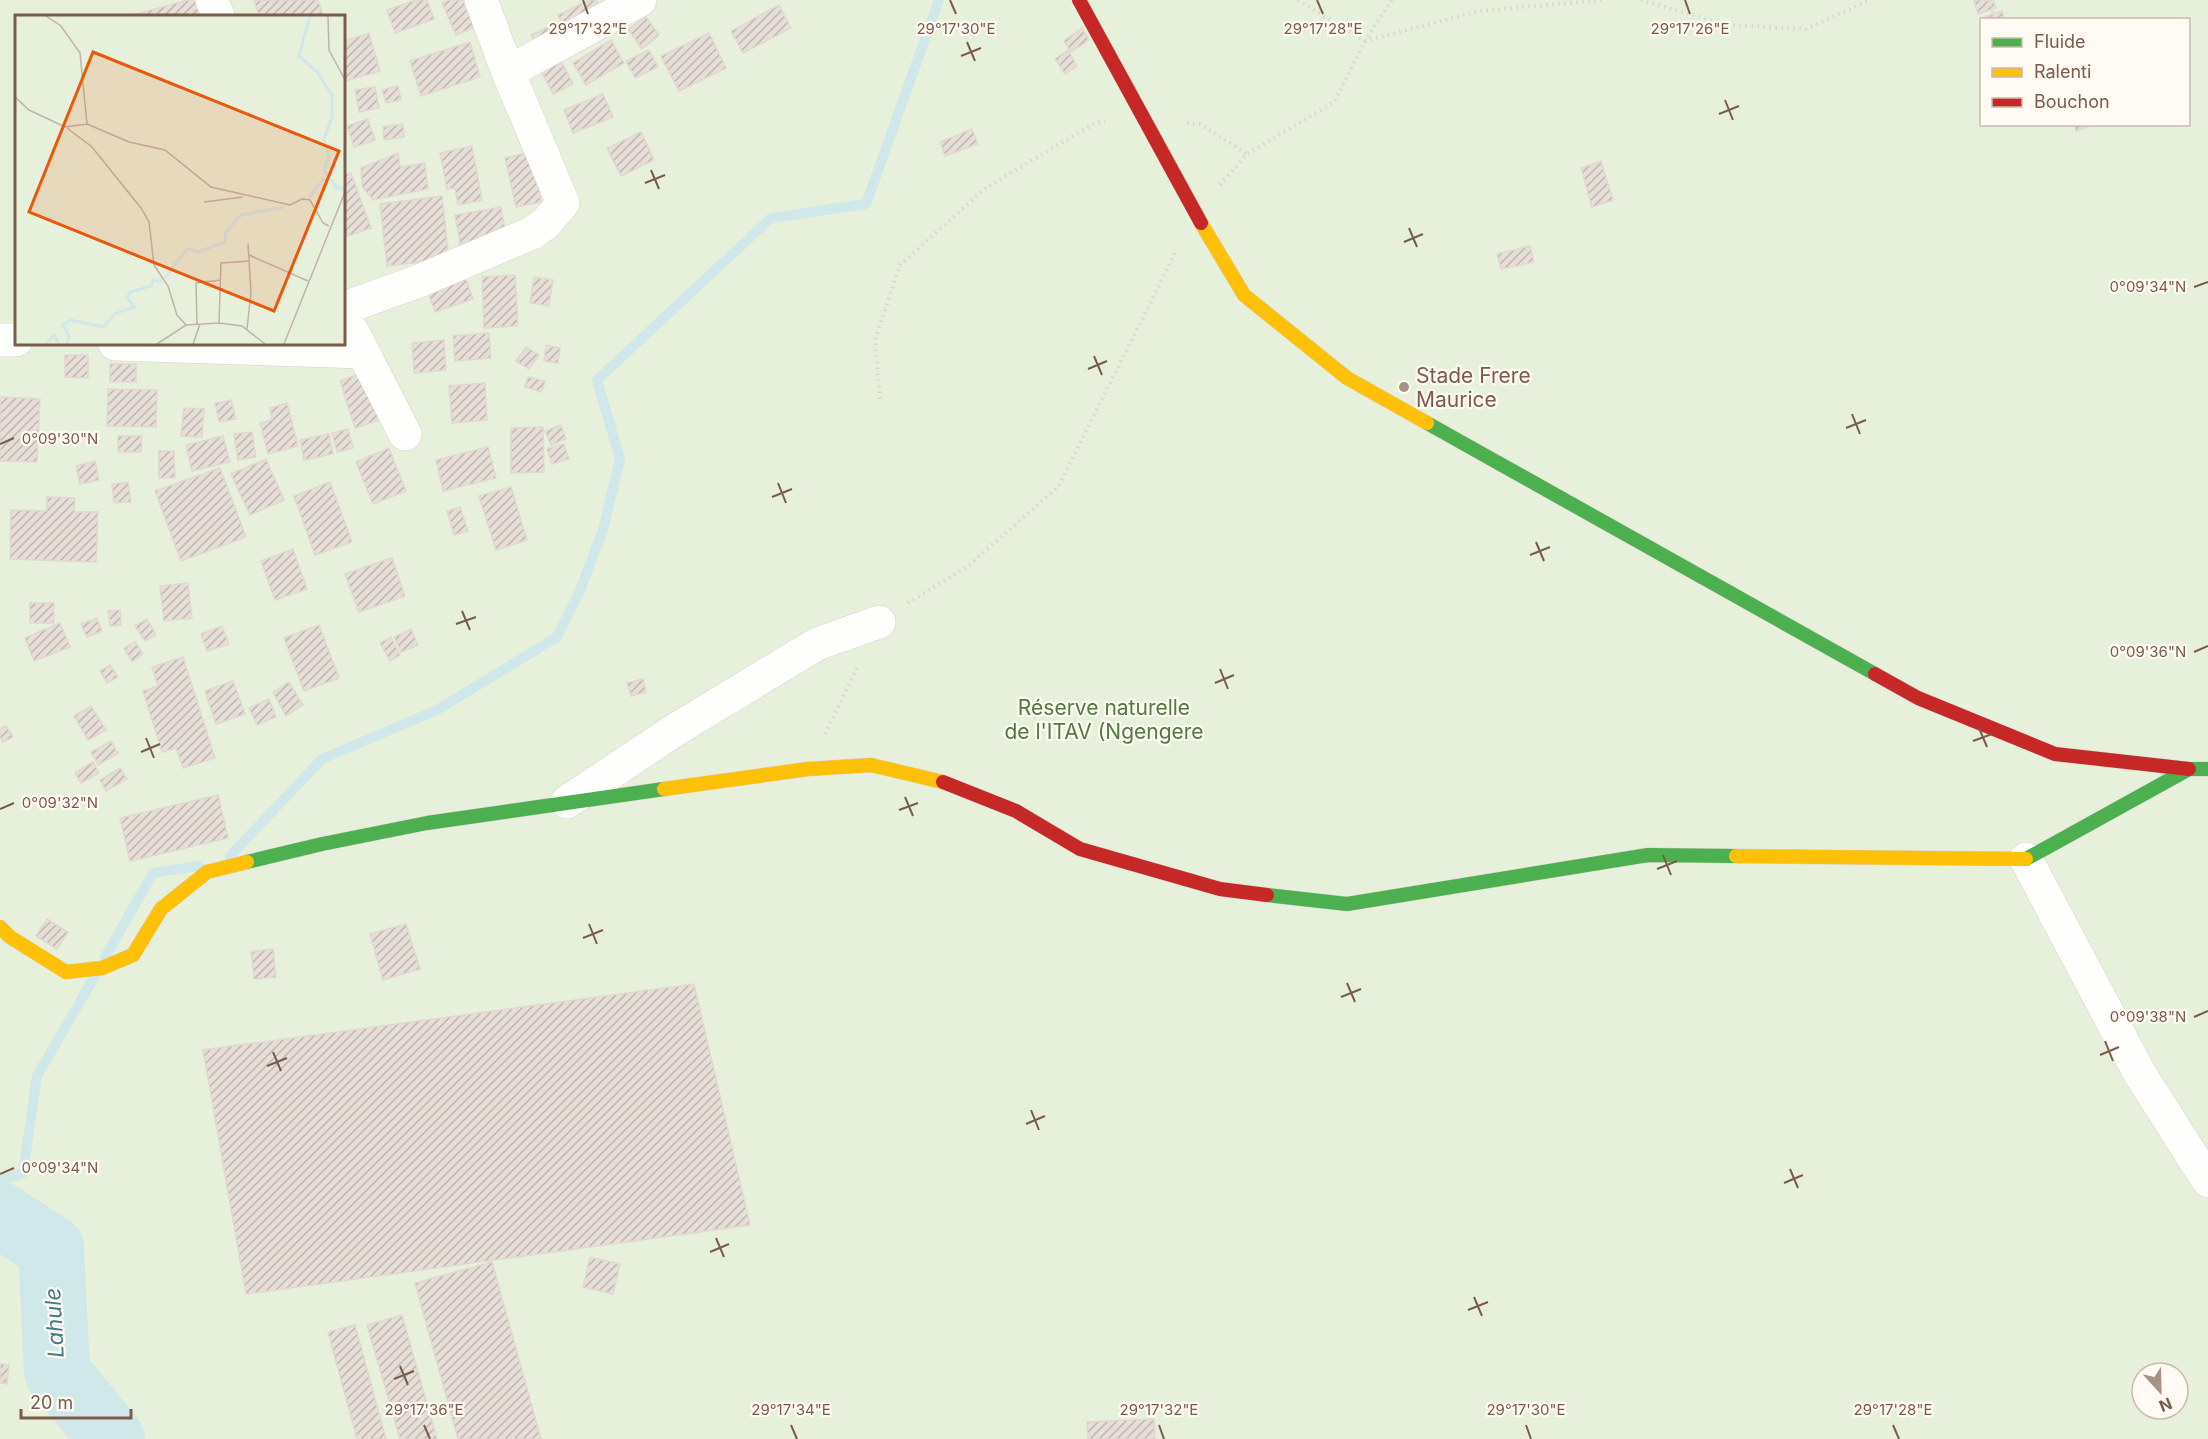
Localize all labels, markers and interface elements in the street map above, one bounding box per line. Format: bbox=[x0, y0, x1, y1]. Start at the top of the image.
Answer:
inset map bbox=[15, 15, 345, 345]
legend bbox=[1980, 18, 2190, 126]
text: 29°17'32"E bbox=[549, 19, 627, 38]
text: 29°17'30"E bbox=[916, 19, 996, 38]
text: 29°17'28"E bbox=[1284, 19, 1362, 38]
text: 29°17'26"E bbox=[1651, 19, 1729, 38]
text: Fluide bbox=[2034, 31, 2086, 52]
text: Ralenti bbox=[2034, 61, 2091, 82]
text: Bouchon bbox=[2034, 91, 2110, 112]
text: 0°09'34"N bbox=[2110, 277, 2186, 296]
place label: Stade Frere Maurice bbox=[1416, 363, 1531, 412]
marker: Stade Frere Maurice bbox=[1397, 380, 1411, 394]
text: 0°09'30"N bbox=[22, 429, 98, 448]
text: 0°09'36"N bbox=[2110, 642, 2186, 661]
park label: Réserve naturelle de l'ITAV (Ngengere bbox=[1004, 695, 1204, 744]
text: 0°09'32"N bbox=[22, 793, 98, 812]
text: 0°09'38"N bbox=[2110, 1007, 2186, 1026]
text: 0°09'34"N bbox=[22, 1158, 98, 1177]
water label: Lahule bbox=[39, 1287, 69, 1359]
north arrow bbox=[2130, 1361, 2190, 1421]
scale bar bbox=[21, 1382, 130, 1420]
text: 20 m bbox=[30, 1392, 73, 1413]
text: N bbox=[2156, 1393, 2175, 1416]
text: 29°17'36"E bbox=[385, 1400, 463, 1419]
text: 29°17'34"E bbox=[751, 1400, 831, 1419]
text: 29°17'32"E bbox=[1120, 1400, 1198, 1419]
text: 29°17'30"E bbox=[1486, 1400, 1566, 1419]
text: 29°17'28"E bbox=[1854, 1400, 1932, 1419]

